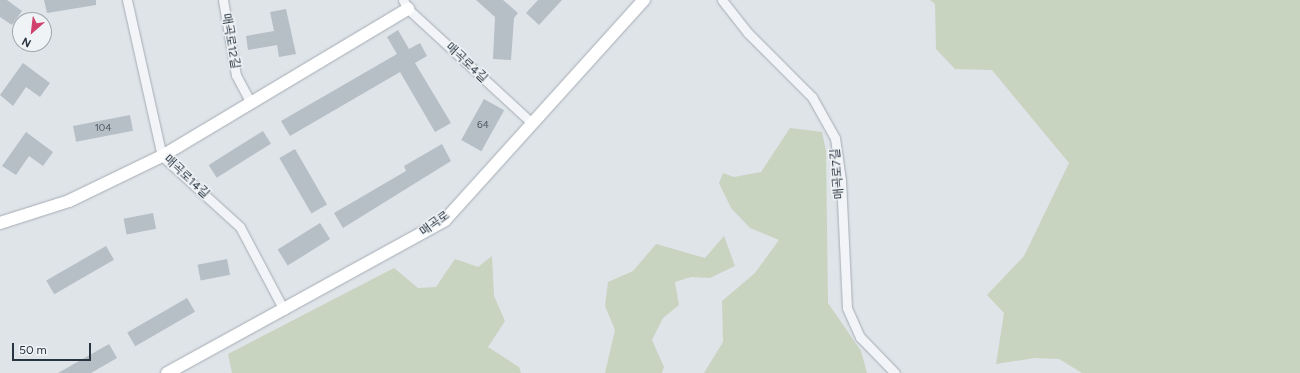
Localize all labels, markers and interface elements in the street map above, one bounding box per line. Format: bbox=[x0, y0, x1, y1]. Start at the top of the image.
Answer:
north arrow bbox=[12, 12, 52, 52]
street label: 매곡로12길 bbox=[218, 12, 242, 70]
text: N bbox=[20, 34, 33, 50]
street label: 매곡로4길 bbox=[442, 40, 490, 86]
house number: 64 bbox=[477, 119, 489, 131]
house number: 104 bbox=[95, 122, 111, 134]
street label: 매곡로7길 bbox=[829, 148, 847, 200]
street label: 매곡로14길 bbox=[160, 152, 212, 202]
street label: 매곡로 bbox=[417, 208, 453, 240]
scale bar bbox=[14, 335, 93, 361]
text: 50 m bbox=[19, 343, 47, 357]

